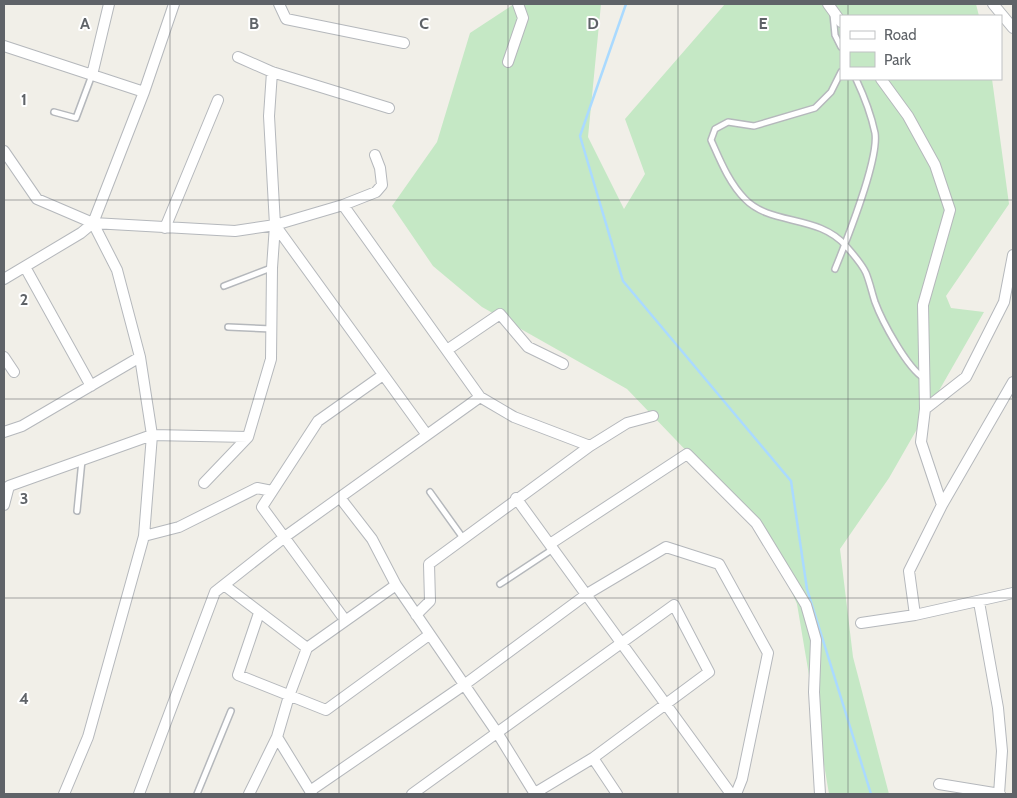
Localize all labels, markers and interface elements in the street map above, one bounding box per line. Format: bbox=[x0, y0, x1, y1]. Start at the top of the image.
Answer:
text: A bbox=[80, 14, 90, 33]
text: B bbox=[249, 14, 259, 33]
text: C bbox=[419, 14, 429, 33]
text: D bbox=[587, 14, 599, 33]
text: E bbox=[758, 14, 768, 33]
legend bbox=[840, 15, 1002, 80]
text: Road bbox=[884, 26, 917, 44]
text: Park bbox=[884, 51, 911, 69]
text: 1 bbox=[21, 90, 27, 109]
text: 2 bbox=[20, 290, 28, 309]
text: 3 bbox=[20, 489, 28, 508]
text: 4 bbox=[19, 689, 29, 708]

